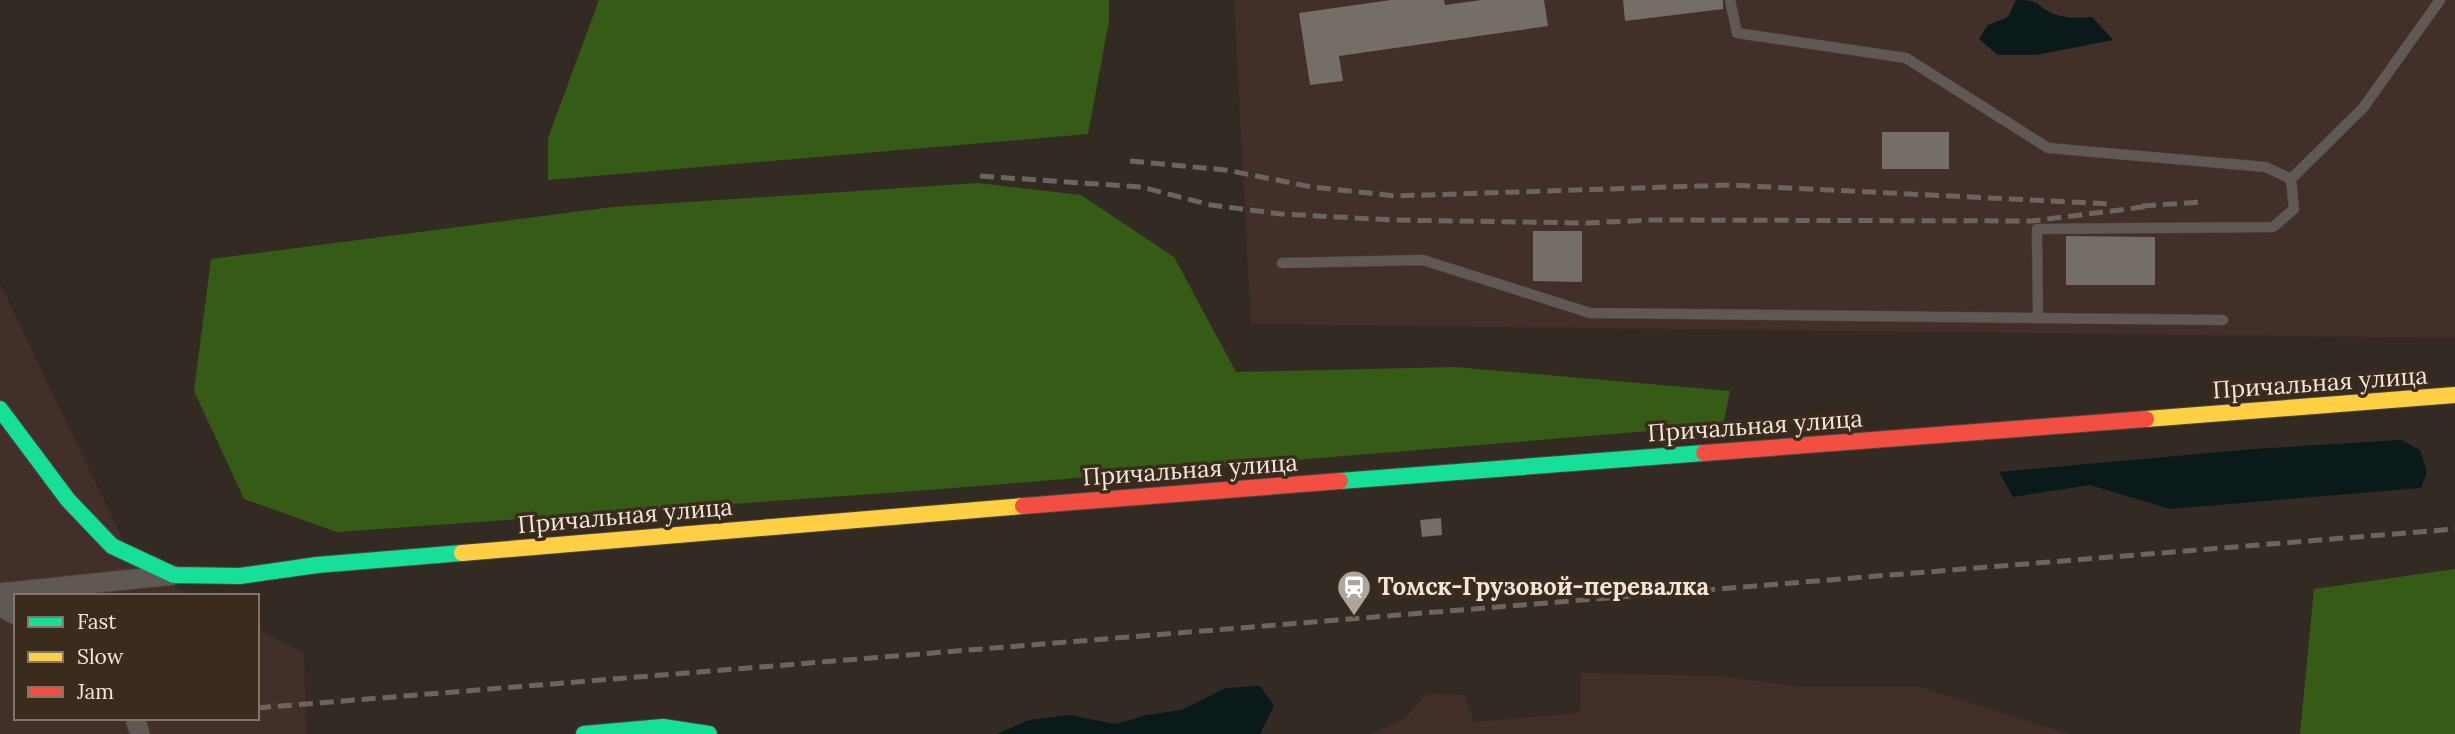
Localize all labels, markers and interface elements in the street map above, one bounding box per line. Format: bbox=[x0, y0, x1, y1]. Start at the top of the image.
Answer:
street label: Причальная улица bbox=[2211, 360, 2429, 405]
street label: Причальная улица bbox=[1646, 403, 1864, 448]
street label: Причальная улица bbox=[1081, 447, 1299, 492]
street label: Причальная улица bbox=[516, 491, 734, 540]
station icon: Томск-Грузовой-перевалка bbox=[1335, 568, 1373, 617]
place label: Томск-Грузовой-перевалка bbox=[1378, 571, 1710, 602]
legend bbox=[14, 594, 259, 720]
text: Fast bbox=[77, 608, 117, 635]
text: Slow bbox=[77, 643, 124, 670]
text: Jam bbox=[76, 678, 114, 705]

